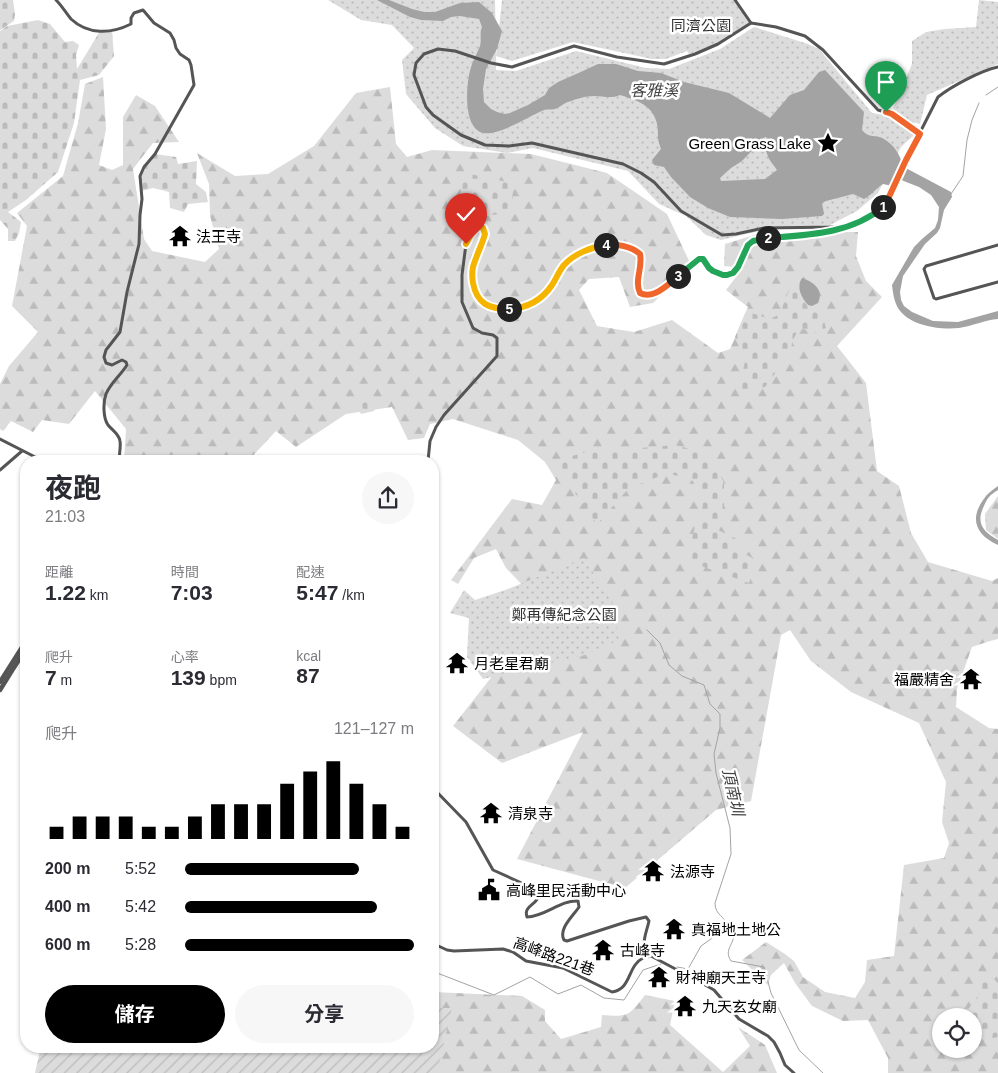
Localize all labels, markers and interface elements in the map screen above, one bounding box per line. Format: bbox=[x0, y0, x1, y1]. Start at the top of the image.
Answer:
park label: 同濟公園 bbox=[671, 17, 731, 34]
pin bbox=[865, 61, 907, 112]
icon: arrive bbox=[872, 68, 900, 96]
water label: 客雅溪 bbox=[630, 82, 680, 99]
place icon: Green Grass Lake bbox=[815, 130, 841, 156]
place label: Green Grass Lake bbox=[688, 135, 811, 152]
pin bbox=[445, 193, 487, 244]
pin: 1 bbox=[870, 194, 896, 220]
text: 1 bbox=[880, 199, 887, 215]
icon: check bbox=[452, 200, 480, 228]
temple icon: 法王寺 bbox=[167, 223, 193, 249]
pin: 2 bbox=[756, 226, 780, 250]
place label: 法王寺 bbox=[196, 228, 241, 245]
text: 2 bbox=[765, 230, 772, 246]
pin: 4 bbox=[594, 232, 618, 258]
text: 4 bbox=[603, 237, 610, 253]
pin: 3 bbox=[666, 264, 690, 288]
text: 3 bbox=[675, 268, 682, 284]
pin: 5 bbox=[496, 296, 522, 322]
text: 5 bbox=[506, 301, 513, 317]
button: share bbox=[362, 472, 414, 524]
text: 夜跑 bbox=[45, 473, 101, 504]
text: 21:03 bbox=[45, 508, 85, 525]
text: 距離 bbox=[45, 564, 73, 580]
text: 時間 bbox=[171, 564, 199, 580]
text: 配速 bbox=[296, 564, 324, 580]
text: 1.22 bbox=[45, 581, 86, 604]
text: 7:03 bbox=[171, 581, 213, 604]
text: 5:47 bbox=[296, 581, 338, 604]
text: km bbox=[86, 587, 108, 603]
text: /km bbox=[338, 587, 365, 603]
park label: 鄭再傳紀念公園 bbox=[511, 606, 617, 623]
text: kcal bbox=[296, 648, 321, 664]
text: 爬升 bbox=[45, 649, 73, 665]
text: 心率 bbox=[171, 649, 199, 665]
temple icon: 月老星君廟 bbox=[444, 650, 470, 676]
place label: 月老星君廟 bbox=[474, 655, 549, 672]
text: 87 bbox=[296, 664, 320, 687]
text: 7 bbox=[45, 666, 57, 689]
text: 139 bbox=[171, 666, 206, 689]
temple icon: 福嚴精舍 bbox=[958, 666, 984, 692]
place label: 福嚴精舍 bbox=[894, 671, 954, 688]
text: m bbox=[57, 672, 72, 688]
text: bpm bbox=[206, 672, 237, 688]
text: 121–127 m bbox=[334, 720, 414, 737]
text: 爬升 bbox=[45, 725, 77, 742]
water label: 頂南圳 bbox=[719, 767, 747, 819]
temple icon: 清泉寺 bbox=[478, 800, 504, 826]
place label: 清泉寺 bbox=[508, 805, 553, 822]
temple icon: 法源寺 bbox=[640, 858, 666, 884]
text: 200 m bbox=[45, 860, 90, 877]
text: 5:52 bbox=[125, 860, 156, 877]
place label: 法源寺 bbox=[670, 863, 715, 880]
public building icon: 高峰里民活動中心 bbox=[476, 877, 502, 903]
place label: 高峰里民活動中心 bbox=[506, 882, 626, 899]
text: 400 m bbox=[45, 898, 90, 915]
text: 5:42 bbox=[125, 898, 156, 915]
temple icon: 真福地土地公 bbox=[661, 916, 687, 942]
place label: 真福地土地公 bbox=[691, 921, 781, 938]
street label: 高峰路221巷 bbox=[511, 933, 597, 979]
text: 600 m bbox=[45, 936, 90, 953]
text: 5:28 bbox=[125, 936, 156, 953]
temple icon: 古峰寺 bbox=[590, 937, 616, 963]
place label: 古峰寺 bbox=[620, 942, 665, 959]
temple icon: 財神廟天王寺 bbox=[646, 964, 672, 990]
place label: 財神廟天王寺 bbox=[676, 969, 766, 986]
button: 儲存 bbox=[45, 985, 225, 1043]
button: 分享 bbox=[235, 985, 414, 1043]
temple icon: 九天玄女廟 bbox=[672, 993, 698, 1019]
place label: 九天玄女廟 bbox=[702, 998, 777, 1015]
map controls bbox=[932, 1008, 982, 1058]
button: locate bbox=[932, 1008, 982, 1058]

